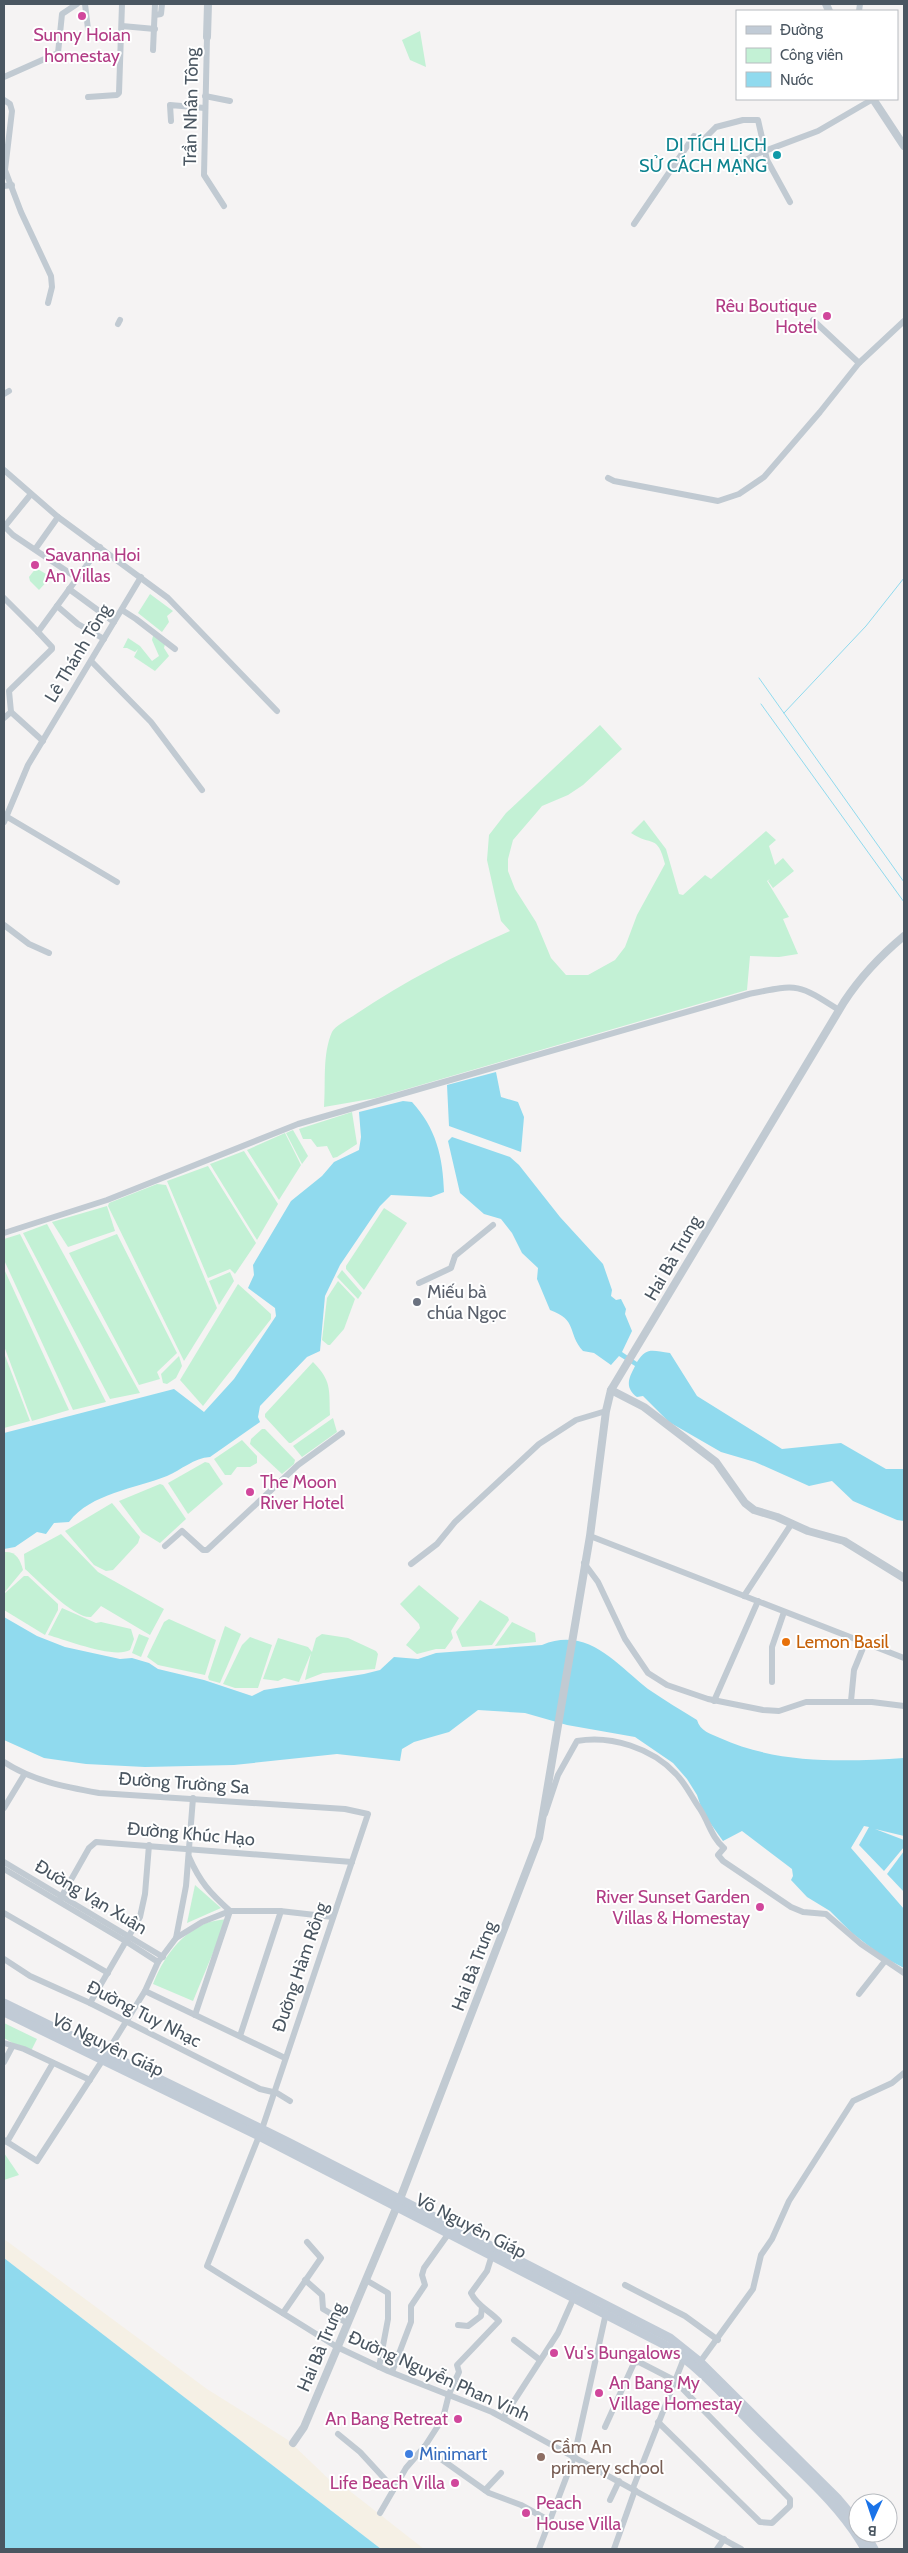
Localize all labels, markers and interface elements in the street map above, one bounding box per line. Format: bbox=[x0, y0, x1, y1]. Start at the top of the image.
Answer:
marker: Sunny Hoian homestay bbox=[76, 10, 88, 22]
legend bbox=[736, 10, 898, 100]
text: Đường bbox=[780, 21, 823, 39]
place label: Sunny Hoian homestay bbox=[33, 24, 131, 67]
text: Công viên bbox=[780, 46, 843, 64]
street label: Trần Nhân Tông bbox=[179, 47, 203, 166]
text: Nước bbox=[780, 71, 814, 89]
place label: DI TÍCH LỊCH SỬ CÁCH MẠNG bbox=[639, 134, 767, 177]
marker: DI TÍCH LỊCH SỬ CÁCH MẠNG bbox=[771, 149, 783, 161]
place label: Rêu Boutique Hotel bbox=[715, 295, 818, 338]
marker: Rêu Boutique Hotel bbox=[821, 310, 833, 322]
place label: Savanna Hoi An Villas bbox=[45, 544, 140, 587]
marker: Savanna Hoi An Villas bbox=[29, 559, 41, 571]
street label: Lê Thánh Tông bbox=[40, 599, 117, 706]
street label: Hai Bà Trưng bbox=[640, 1211, 707, 1304]
place label: Miếu bà chúa Ngọc bbox=[427, 1281, 507, 1324]
marker: Miếu bà chúa Ngọc bbox=[411, 1296, 423, 1308]
place label: The Moon River Hotel bbox=[260, 1471, 345, 1514]
marker: The Moon River Hotel bbox=[244, 1486, 256, 1498]
place label: Lemon Basil bbox=[796, 1631, 890, 1653]
marker: Lemon Basil bbox=[780, 1636, 792, 1648]
street label: Đường Trường Sa bbox=[118, 1767, 250, 1799]
street label: Đường Khúc Hạo bbox=[126, 1817, 256, 1851]
street label: Đường Vạn Xuân bbox=[31, 1855, 151, 1939]
place label: River Sunset Garden Villas & Homestay bbox=[596, 1886, 750, 1929]
street label: Đường Hàm Rồng bbox=[267, 1898, 333, 2035]
marker: River Sunset Garden Villas & Homestay bbox=[754, 1901, 766, 1913]
street label: Hai Bà Trưng bbox=[447, 1917, 502, 2014]
street label: Đường Tuy Nhạc bbox=[83, 1976, 205, 2052]
street label: Võ Nguyên Giáp bbox=[49, 2009, 167, 2081]
street label: Võ Nguyên Giáp bbox=[412, 2189, 530, 2263]
street label: Hai Bà Trưng bbox=[292, 2298, 350, 2395]
street label: Đường Nguyễn Phan Vinh bbox=[345, 2326, 533, 2426]
place label: Vu's Bungalows bbox=[564, 2342, 680, 2364]
marker: Vu's Bungalows bbox=[548, 2347, 560, 2359]
place label: An Bang My Village Homestay bbox=[609, 2372, 742, 2415]
marker: An Bang My Village Homestay bbox=[593, 2387, 605, 2399]
place label: An Bang Retreat bbox=[325, 2408, 448, 2430]
marker: An Bang Retreat bbox=[452, 2413, 464, 2425]
place label: Cầm An primery school bbox=[551, 2436, 665, 2479]
place label: Minimart bbox=[419, 2443, 487, 2465]
marker: Minimart bbox=[403, 2448, 415, 2460]
marker: Cầm An primery school bbox=[535, 2451, 547, 2463]
place label: Life Beach Villa bbox=[330, 2472, 445, 2494]
marker: Life Beach Villa bbox=[449, 2477, 461, 2489]
place label: Peach House Villa bbox=[536, 2492, 622, 2535]
north arrow bbox=[848, 2493, 898, 2543]
marker: Peach House Villa bbox=[520, 2507, 532, 2519]
text: B bbox=[867, 2522, 877, 2540]

